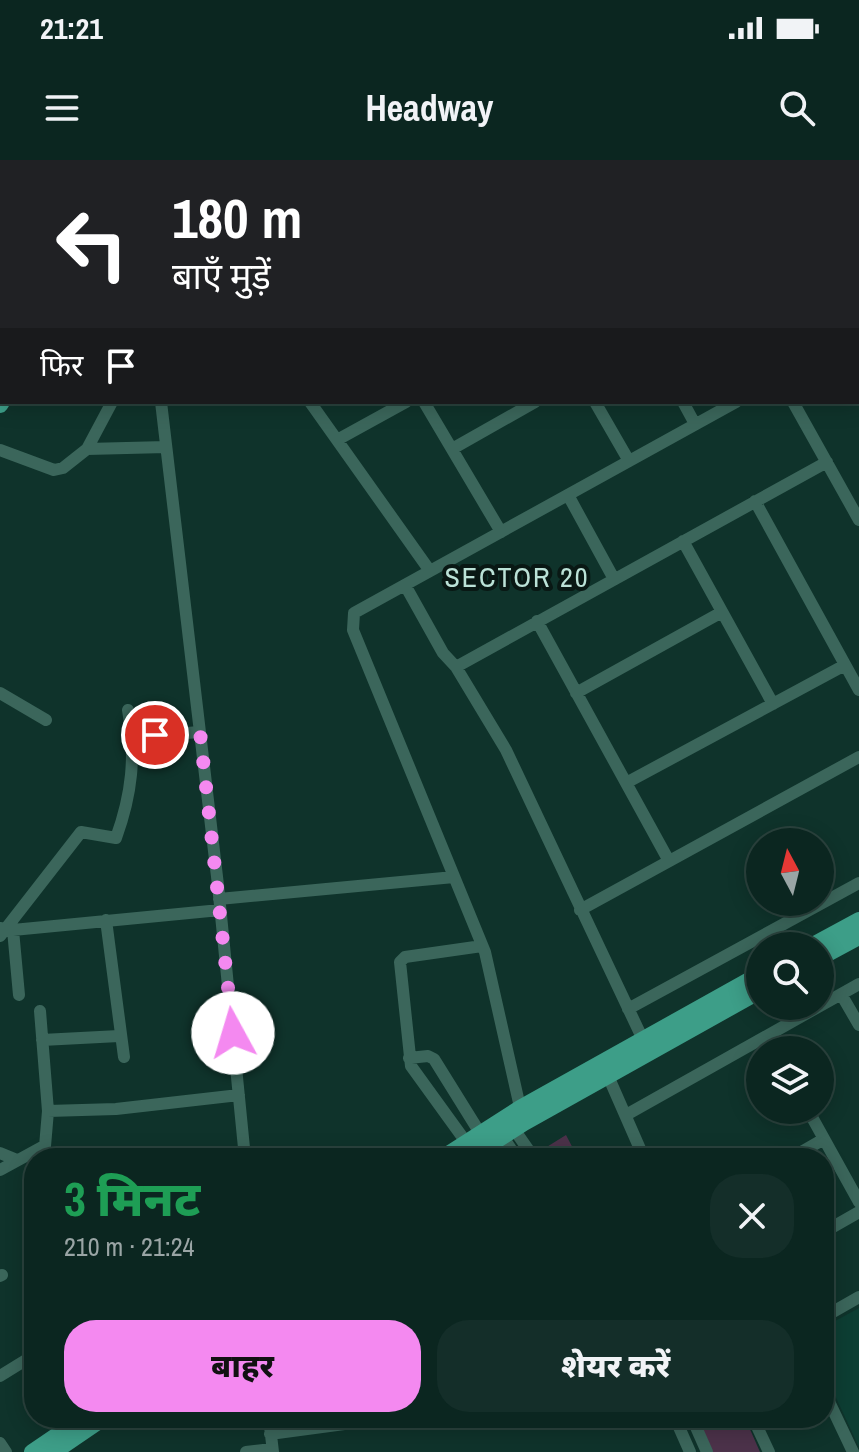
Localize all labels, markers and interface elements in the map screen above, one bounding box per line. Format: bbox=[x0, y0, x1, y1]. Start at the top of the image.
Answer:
text: 21:21 bbox=[40, 8, 103, 48]
text: Headway bbox=[366, 84, 493, 132]
icon: menu bbox=[40, 86, 84, 130]
icon: search bbox=[775, 86, 819, 130]
text: 180 m bbox=[172, 180, 302, 255]
icon: left bbox=[40, 192, 144, 296]
text: बाएँ मुड़ें bbox=[172, 252, 271, 300]
icon: arrive bbox=[99, 344, 143, 388]
text: फिर bbox=[40, 345, 83, 385]
district label: SECTOR 20 bbox=[444, 558, 590, 596]
pin bbox=[121, 701, 189, 769]
icon: arrive bbox=[133, 713, 177, 757]
north arrow bbox=[746, 828, 834, 916]
map controls bbox=[746, 828, 834, 1124]
button: search bbox=[746, 932, 834, 1020]
position arrow bbox=[191, 991, 275, 1075]
button: layers bbox=[746, 1036, 834, 1124]
text: 3 मिनट bbox=[64, 1166, 200, 1231]
button: close bbox=[710, 1174, 794, 1258]
text: 210 m · 21:24 bbox=[64, 1229, 194, 1264]
button: बाहर bbox=[64, 1320, 421, 1412]
button: शेयर करें bbox=[437, 1320, 794, 1412]

